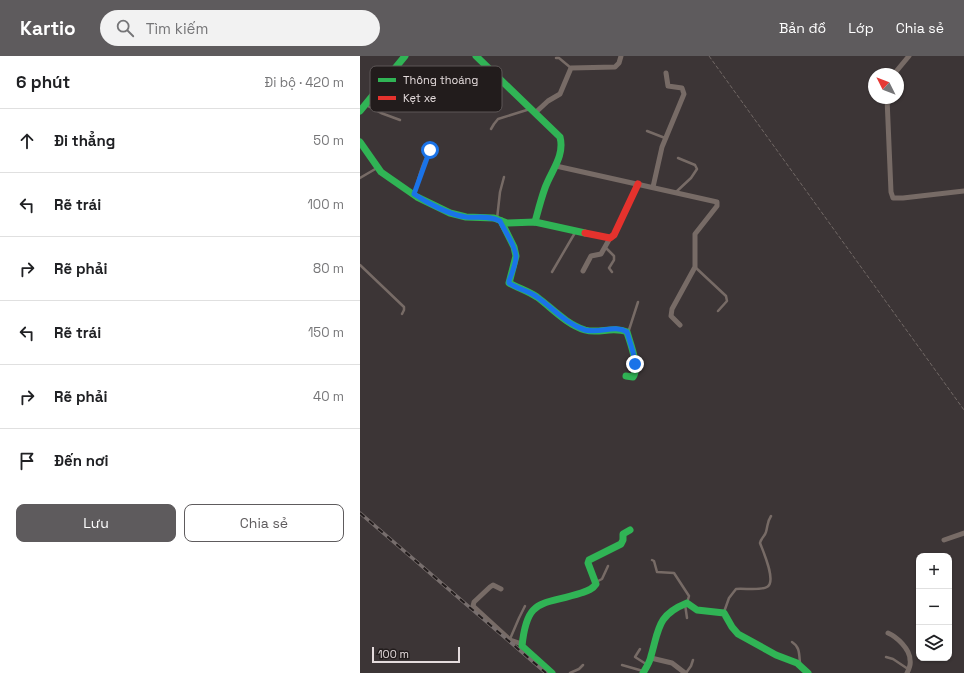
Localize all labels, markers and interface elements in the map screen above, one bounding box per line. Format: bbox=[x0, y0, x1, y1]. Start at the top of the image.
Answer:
search box bbox=[100, 10, 380, 46]
text: Kartio bbox=[20, 16, 76, 41]
icon: search bbox=[114, 17, 136, 39]
text: Tìm kiếm bbox=[146, 19, 208, 38]
text: Bản đồ bbox=[779, 19, 826, 37]
text: Lớp bbox=[848, 19, 874, 37]
text: Chia sẻ bbox=[896, 19, 944, 37]
legend bbox=[370, 66, 502, 112]
north arrow bbox=[868, 68, 904, 104]
text: 6 phút bbox=[16, 71, 70, 93]
text: Thông thoáng bbox=[403, 73, 478, 87]
text: Đi bộ · 420 m bbox=[265, 74, 344, 91]
text: Kẹt xe bbox=[403, 91, 436, 105]
icon: ahead bbox=[16, 130, 38, 152]
text: Đi thẳng bbox=[54, 131, 115, 150]
text: 50 m bbox=[313, 132, 344, 149]
route start bbox=[421, 141, 439, 159]
icon: left bbox=[16, 194, 38, 216]
text: Rẽ trái bbox=[54, 195, 101, 214]
text: 100 m bbox=[307, 196, 344, 213]
icon: right bbox=[16, 258, 38, 280]
text: Rẽ phải bbox=[54, 259, 107, 278]
text: 80 m bbox=[313, 260, 344, 277]
icon: left bbox=[16, 322, 38, 344]
text: Rẽ trái bbox=[54, 323, 101, 342]
text: 150 m bbox=[308, 324, 344, 341]
route end bbox=[626, 355, 644, 373]
icon: right bbox=[16, 386, 38, 408]
text: Rẽ phải bbox=[54, 387, 107, 406]
text: 40 m bbox=[313, 388, 344, 405]
icon: arrive bbox=[16, 450, 38, 472]
text: Đến nơi bbox=[54, 451, 109, 470]
button: Lưu bbox=[16, 504, 176, 542]
button: Chia sẻ bbox=[184, 504, 344, 542]
map controls bbox=[916, 553, 952, 661]
button: + bbox=[916, 553, 952, 589]
button: − bbox=[916, 589, 952, 625]
button: layers bbox=[916, 625, 952, 661]
scale bar bbox=[372, 645, 460, 664]
text: 100 m bbox=[378, 647, 409, 661]

